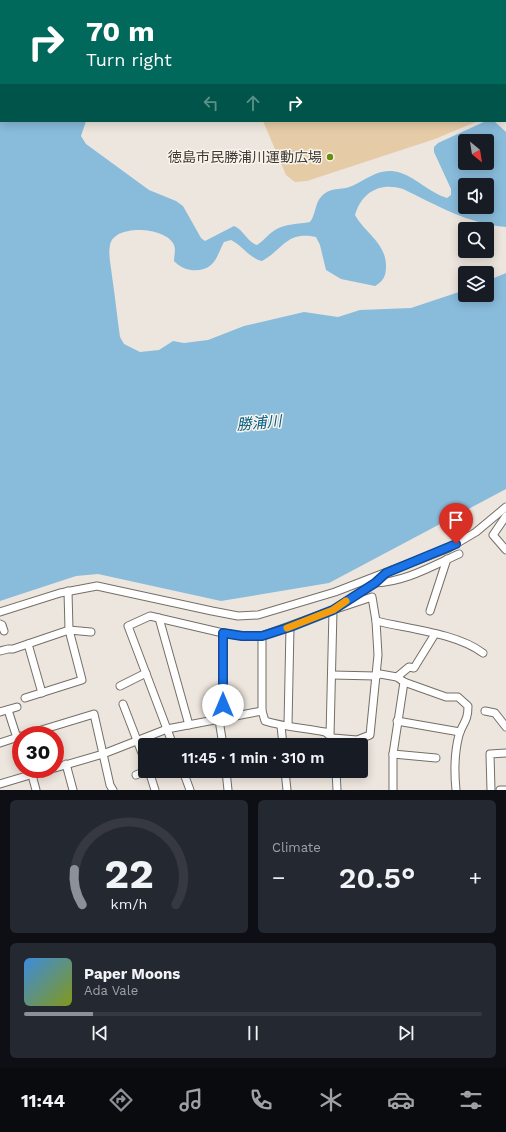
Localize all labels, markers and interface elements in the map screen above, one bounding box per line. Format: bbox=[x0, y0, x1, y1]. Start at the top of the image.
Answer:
text: 70 m bbox=[86, 15, 155, 48]
icon: right bbox=[20, 16, 72, 68]
text: Turn right bbox=[86, 49, 172, 70]
icon: left bbox=[200, 92, 222, 114]
icon: ahead bbox=[242, 92, 264, 114]
icon: right bbox=[284, 92, 306, 114]
north arrow bbox=[458, 134, 494, 170]
map controls bbox=[458, 134, 494, 302]
place label: 徳島市民勝浦川運動広場 bbox=[168, 149, 322, 165]
marker: 徳島市民勝浦川運動広場 bbox=[325, 152, 335, 162]
button: sound bbox=[458, 178, 494, 214]
button: search bbox=[458, 222, 494, 258]
button: layers bbox=[458, 266, 494, 302]
water label: 勝浦川 bbox=[236, 412, 284, 434]
pin bbox=[439, 503, 473, 544]
icon: arrive bbox=[445, 509, 467, 531]
position arrow bbox=[202, 684, 244, 726]
speed limit sign: 30 bbox=[12, 726, 64, 778]
text: 11:45 · 1 min · 310 m bbox=[182, 749, 324, 767]
text: Climate bbox=[272, 840, 321, 855]
text: 22 bbox=[104, 848, 154, 897]
text: 20.5° bbox=[339, 860, 415, 895]
text: − bbox=[272, 865, 285, 890]
text: + bbox=[469, 865, 482, 890]
text: km/h bbox=[111, 895, 147, 911]
text: Paper Moons bbox=[84, 965, 180, 983]
text: Ada Vale bbox=[84, 983, 138, 998]
icon: previous bbox=[89, 1022, 111, 1044]
icon: pause bbox=[242, 1022, 264, 1044]
icon: next bbox=[395, 1022, 417, 1044]
icon: directions bbox=[107, 1086, 135, 1114]
icon: music bbox=[177, 1086, 205, 1114]
icon: phone bbox=[247, 1086, 275, 1114]
icon: climate bbox=[317, 1086, 345, 1114]
icon: car bbox=[387, 1086, 415, 1114]
icon: filters bbox=[457, 1086, 485, 1114]
text: 11:44 bbox=[21, 1090, 65, 1111]

